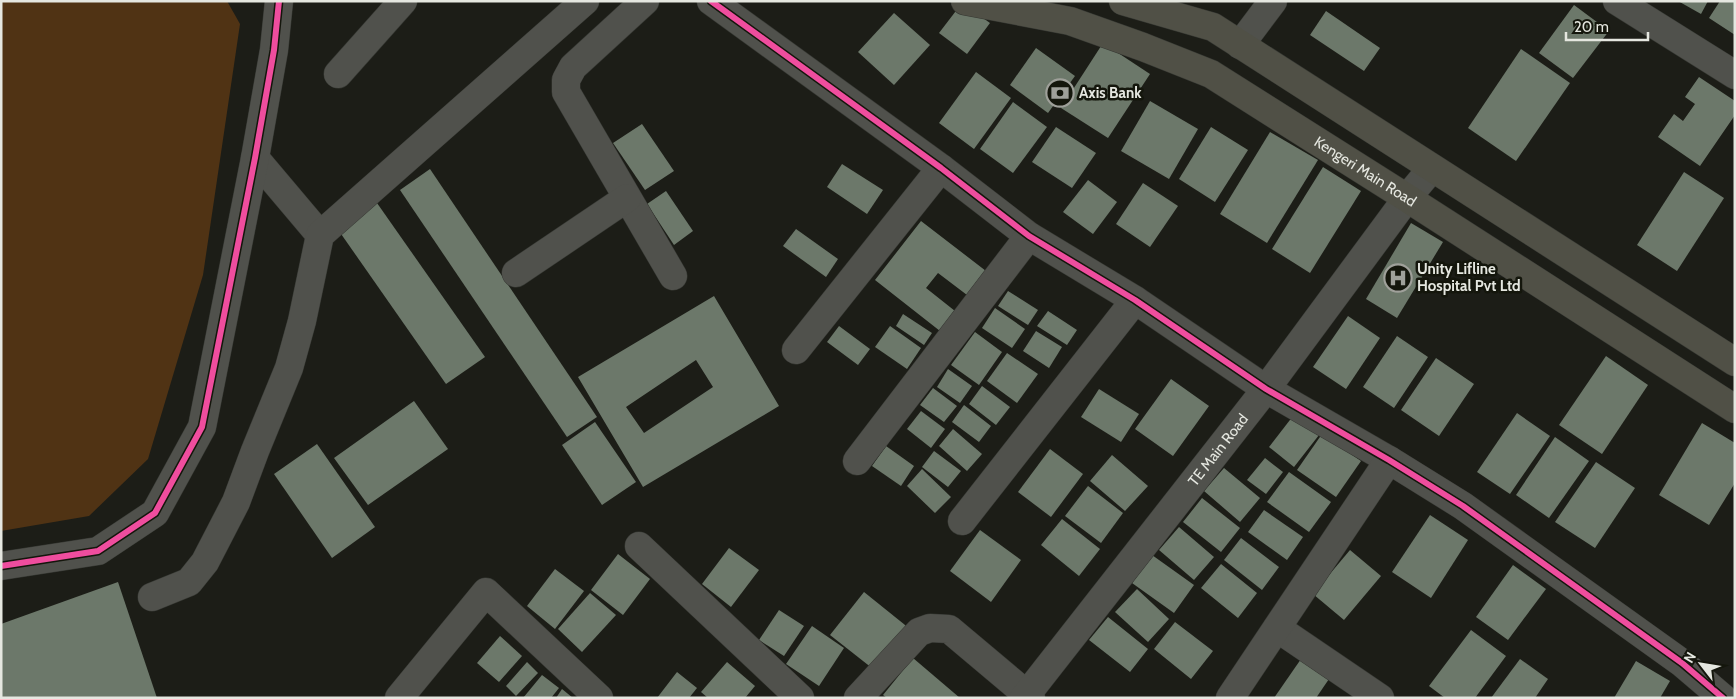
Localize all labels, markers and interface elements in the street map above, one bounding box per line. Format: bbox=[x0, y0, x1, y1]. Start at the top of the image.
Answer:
scale bar bbox=[1566, 10, 1648, 42]
text: 20 m bbox=[1574, 18, 1609, 36]
bank icon: Axis Bank bbox=[1045, 78, 1075, 108]
place label: Axis Bank bbox=[1079, 84, 1142, 102]
street label: Kengeri Main Road bbox=[1311, 133, 1420, 211]
place label: Unity Lifline Hospital Pvt Ltd bbox=[1417, 260, 1521, 295]
hospital icon: Unity Lifline Hospital Pvt Ltd bbox=[1383, 263, 1413, 293]
street label: TE Main Road bbox=[1184, 410, 1252, 490]
north arrow bbox=[1676, 639, 1726, 689]
text: N bbox=[1680, 648, 1700, 666]

